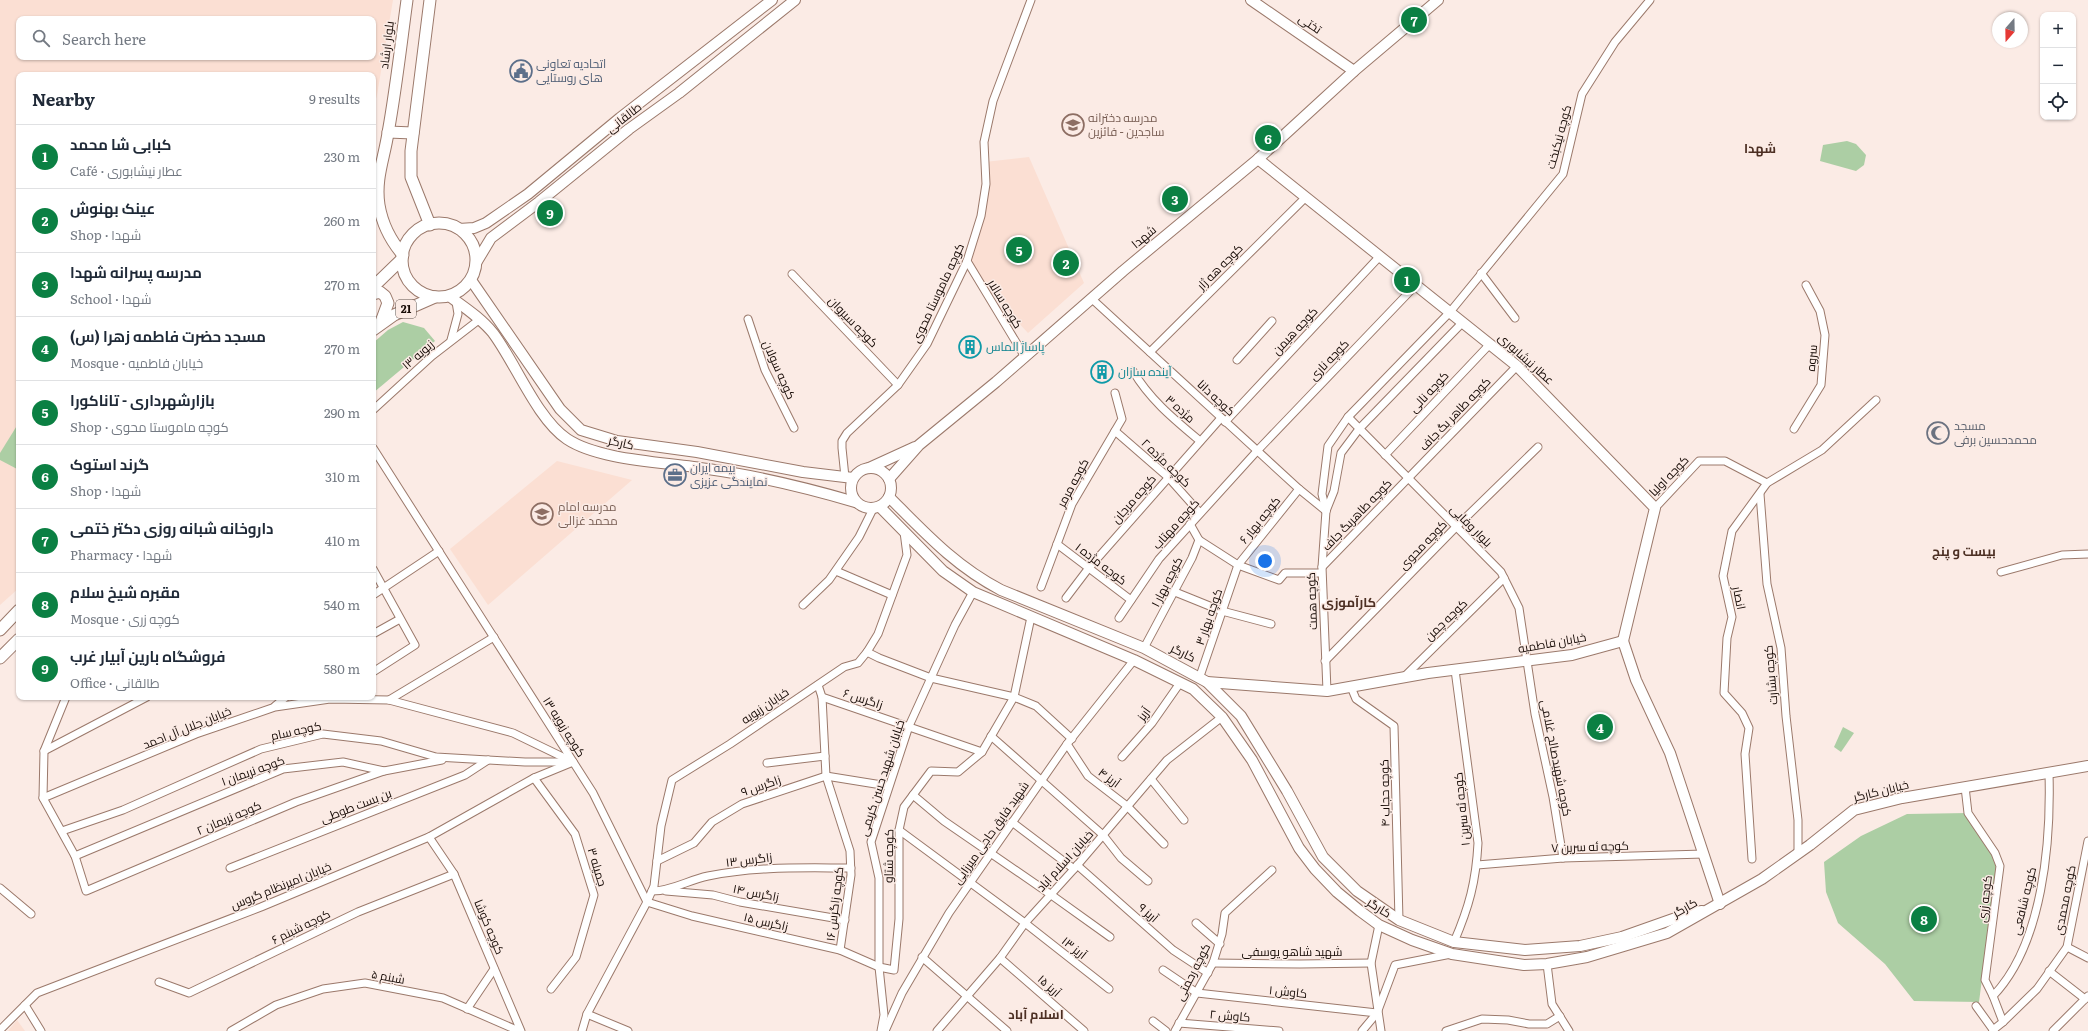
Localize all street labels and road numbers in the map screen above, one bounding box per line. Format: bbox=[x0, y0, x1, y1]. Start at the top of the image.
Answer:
street label: تختی bbox=[1295, 9, 1326, 38]
street label: بلوار ارشاد bbox=[374, 20, 398, 70]
street label: طالقانی bbox=[602, 98, 645, 137]
street label: کوچه نیکبخت bbox=[1541, 103, 1576, 171]
street label: شهدا bbox=[1127, 220, 1160, 252]
street label: کوچه هه ژار bbox=[1191, 239, 1247, 295]
street label: کوچه ماموستا محوی bbox=[906, 240, 969, 346]
street label: کوچه سالار bbox=[983, 275, 1028, 332]
street label: کوچه سیروان bbox=[824, 292, 883, 352]
road number: 21 bbox=[396, 300, 416, 318]
street label: کوچه هیمن bbox=[1267, 302, 1322, 359]
street label: عطار نیشابوری bbox=[1495, 328, 1559, 388]
street label: زیویه ۱۳ bbox=[397, 335, 437, 373]
street label: کوچه ناری bbox=[1304, 335, 1353, 385]
street label: کوچه سولان bbox=[758, 337, 801, 402]
street label: سروه bbox=[1801, 344, 1821, 372]
street label: کوچه نالی bbox=[1404, 366, 1453, 417]
street label: کوچه طاهر بگ جاف bbox=[1414, 372, 1495, 455]
street label: کوچه دانا bbox=[1193, 375, 1240, 420]
street label: مژده ۳ bbox=[1162, 390, 1200, 427]
street label: کارگر bbox=[606, 430, 636, 454]
street label: کوچه مژده ۲ bbox=[1137, 434, 1196, 491]
street label: کوچه اولیا bbox=[1644, 451, 1693, 500]
street label: کوچه مرمر bbox=[1051, 455, 1093, 512]
street label: کوچه مرجان bbox=[1107, 470, 1160, 528]
street label: کوچه طاهربگ جاف bbox=[1317, 474, 1396, 555]
street label: کوچه بهار ۶ bbox=[1234, 492, 1285, 548]
street label: کوچه مهتاب bbox=[1148, 494, 1204, 553]
street label: بلوار وفایی bbox=[1446, 500, 1497, 551]
street label: کوچه محوی bbox=[1394, 515, 1451, 574]
street label: کوچه مژده ۱ bbox=[1071, 538, 1131, 589]
street label: کوچه بهار ۱ bbox=[1146, 553, 1187, 610]
street label: کوچه همت bbox=[1301, 572, 1322, 630]
street label: انصار bbox=[1729, 584, 1751, 611]
street label: کوچه بهار ۳ bbox=[1190, 586, 1227, 648]
street label: کوچه چمن bbox=[1420, 594, 1472, 645]
street label: خیابان فاطمیه bbox=[1516, 627, 1587, 657]
street label: کارگر bbox=[1167, 638, 1199, 666]
street label: کوچه بشارت bbox=[1758, 644, 1783, 706]
street label: خیابان زیویه bbox=[737, 683, 792, 728]
street label: زاگرس ۶ bbox=[841, 683, 885, 713]
street label: کوچه زیویه ۱۳ bbox=[538, 693, 591, 761]
street label: کوچه شهیدصالح غلامی bbox=[1536, 698, 1577, 818]
street label: خیابان جلال آل احمد bbox=[140, 701, 234, 753]
street label: آریز bbox=[1131, 702, 1155, 725]
street label: کوچه سام bbox=[269, 716, 323, 745]
street label: خیابان شهید حسن کریمی bbox=[854, 717, 908, 838]
street label: کوچه نریمان ۱ bbox=[218, 750, 287, 791]
street label: کوچه حجاب ۴ bbox=[1374, 759, 1395, 827]
street label: آریز ۴ bbox=[1095, 763, 1125, 792]
street label: زاگرس ۹ bbox=[738, 770, 783, 800]
street label: کوچه ئه سرین ۱ bbox=[1448, 771, 1475, 847]
street label: خیابان کارگر bbox=[1850, 774, 1910, 806]
street label: شهید فایق حاجی میرزایی bbox=[948, 777, 1033, 888]
street label: بن بست طوطی bbox=[317, 783, 394, 827]
street label: کوچه نریمان ۲ bbox=[193, 795, 264, 840]
street label: خیابان اسلام آباد bbox=[1032, 825, 1097, 895]
street label: کوچه شتاو bbox=[879, 829, 898, 883]
street label: کوچه ئه سرین ۷ bbox=[1551, 836, 1629, 857]
street label: جمیله ۳ bbox=[584, 845, 612, 888]
street label: زاگرس ۱۳ bbox=[725, 847, 773, 871]
street label: خیابان امیرنظام گروس bbox=[227, 857, 334, 914]
street label: کوچه محمدی bbox=[2048, 863, 2081, 936]
street label: کوچه شافعی bbox=[2006, 865, 2041, 937]
street label: کوچه زاگرس ۱۶ bbox=[821, 866, 848, 942]
street label: کوچه زری bbox=[1972, 874, 1997, 924]
street label: زاگرس ۱۴ bbox=[732, 879, 781, 905]
street label: کارگر bbox=[1363, 892, 1395, 922]
street label: کارگر bbox=[1668, 893, 1700, 922]
street label: کوچه کوشا bbox=[469, 896, 510, 957]
street label: آریز ۹ bbox=[1135, 898, 1163, 927]
street label: کوچه شبنم ۶ bbox=[268, 904, 333, 949]
street label: زاگرس ۱۵ bbox=[742, 907, 790, 935]
street label: آریز ۱۳ bbox=[1058, 932, 1092, 963]
street label: کوچه رحمتی bbox=[1170, 940, 1215, 1004]
street label: شهید شاهو یوسفی bbox=[1242, 942, 1343, 960]
street label: شبنم ۵ bbox=[370, 964, 406, 988]
street label: آریز ۱۵ bbox=[1034, 970, 1066, 1001]
street label: کاوش ۱ bbox=[1268, 980, 1308, 1002]
street label: کاوش ۲ bbox=[1209, 1004, 1251, 1026]

